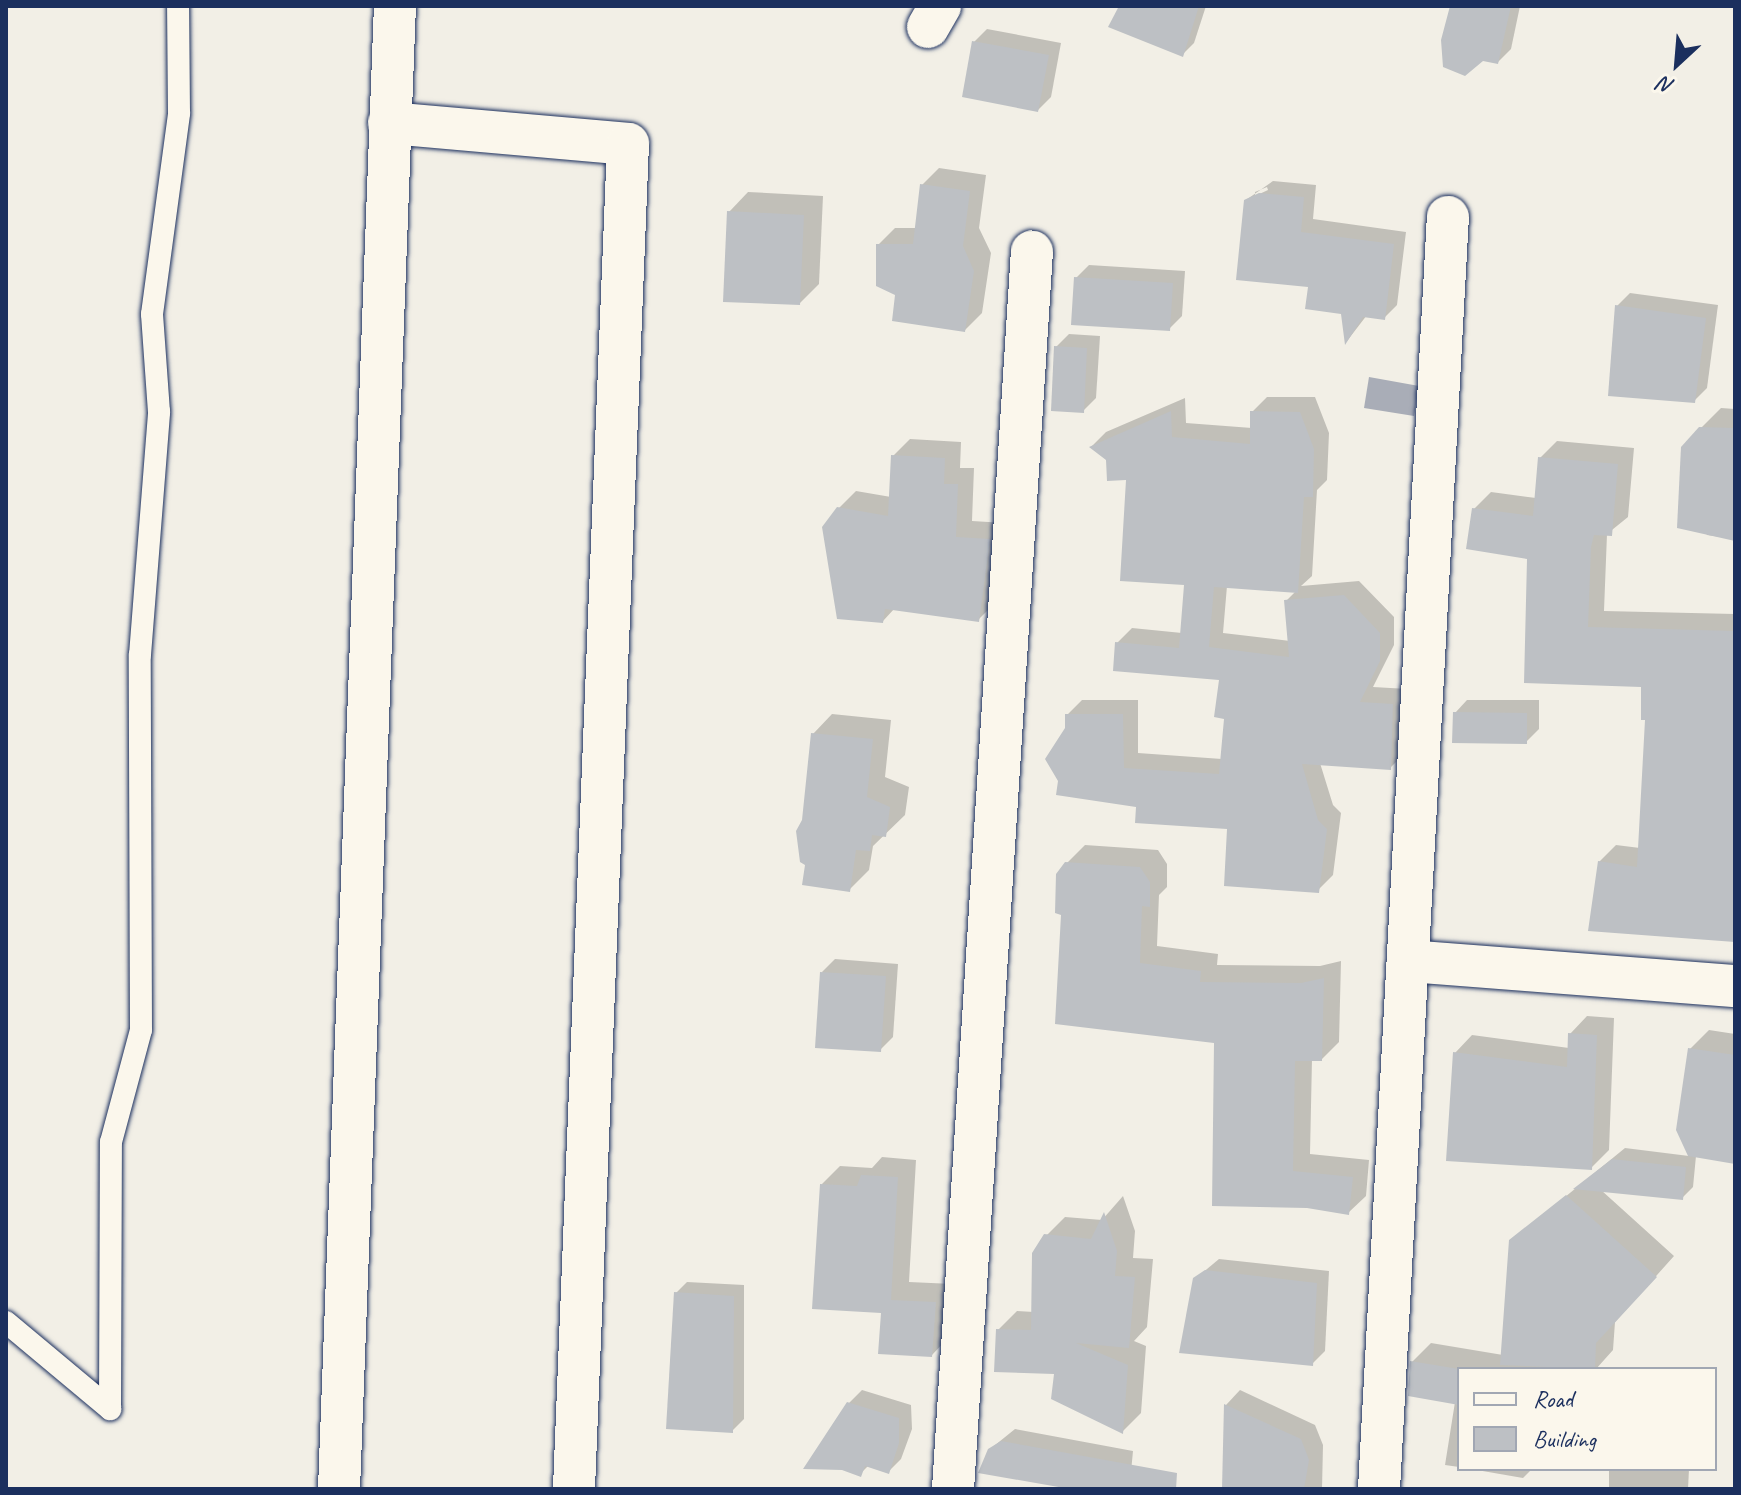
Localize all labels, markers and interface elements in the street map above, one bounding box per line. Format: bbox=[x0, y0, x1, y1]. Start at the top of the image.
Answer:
north arrow bbox=[1637, 24, 1717, 104]
text: N bbox=[1654, 70, 1679, 101]
legend bbox=[1457, 1367, 1717, 1471]
text: Road bbox=[1533, 1384, 1573, 1414]
text: Building bbox=[1533, 1424, 1596, 1454]

